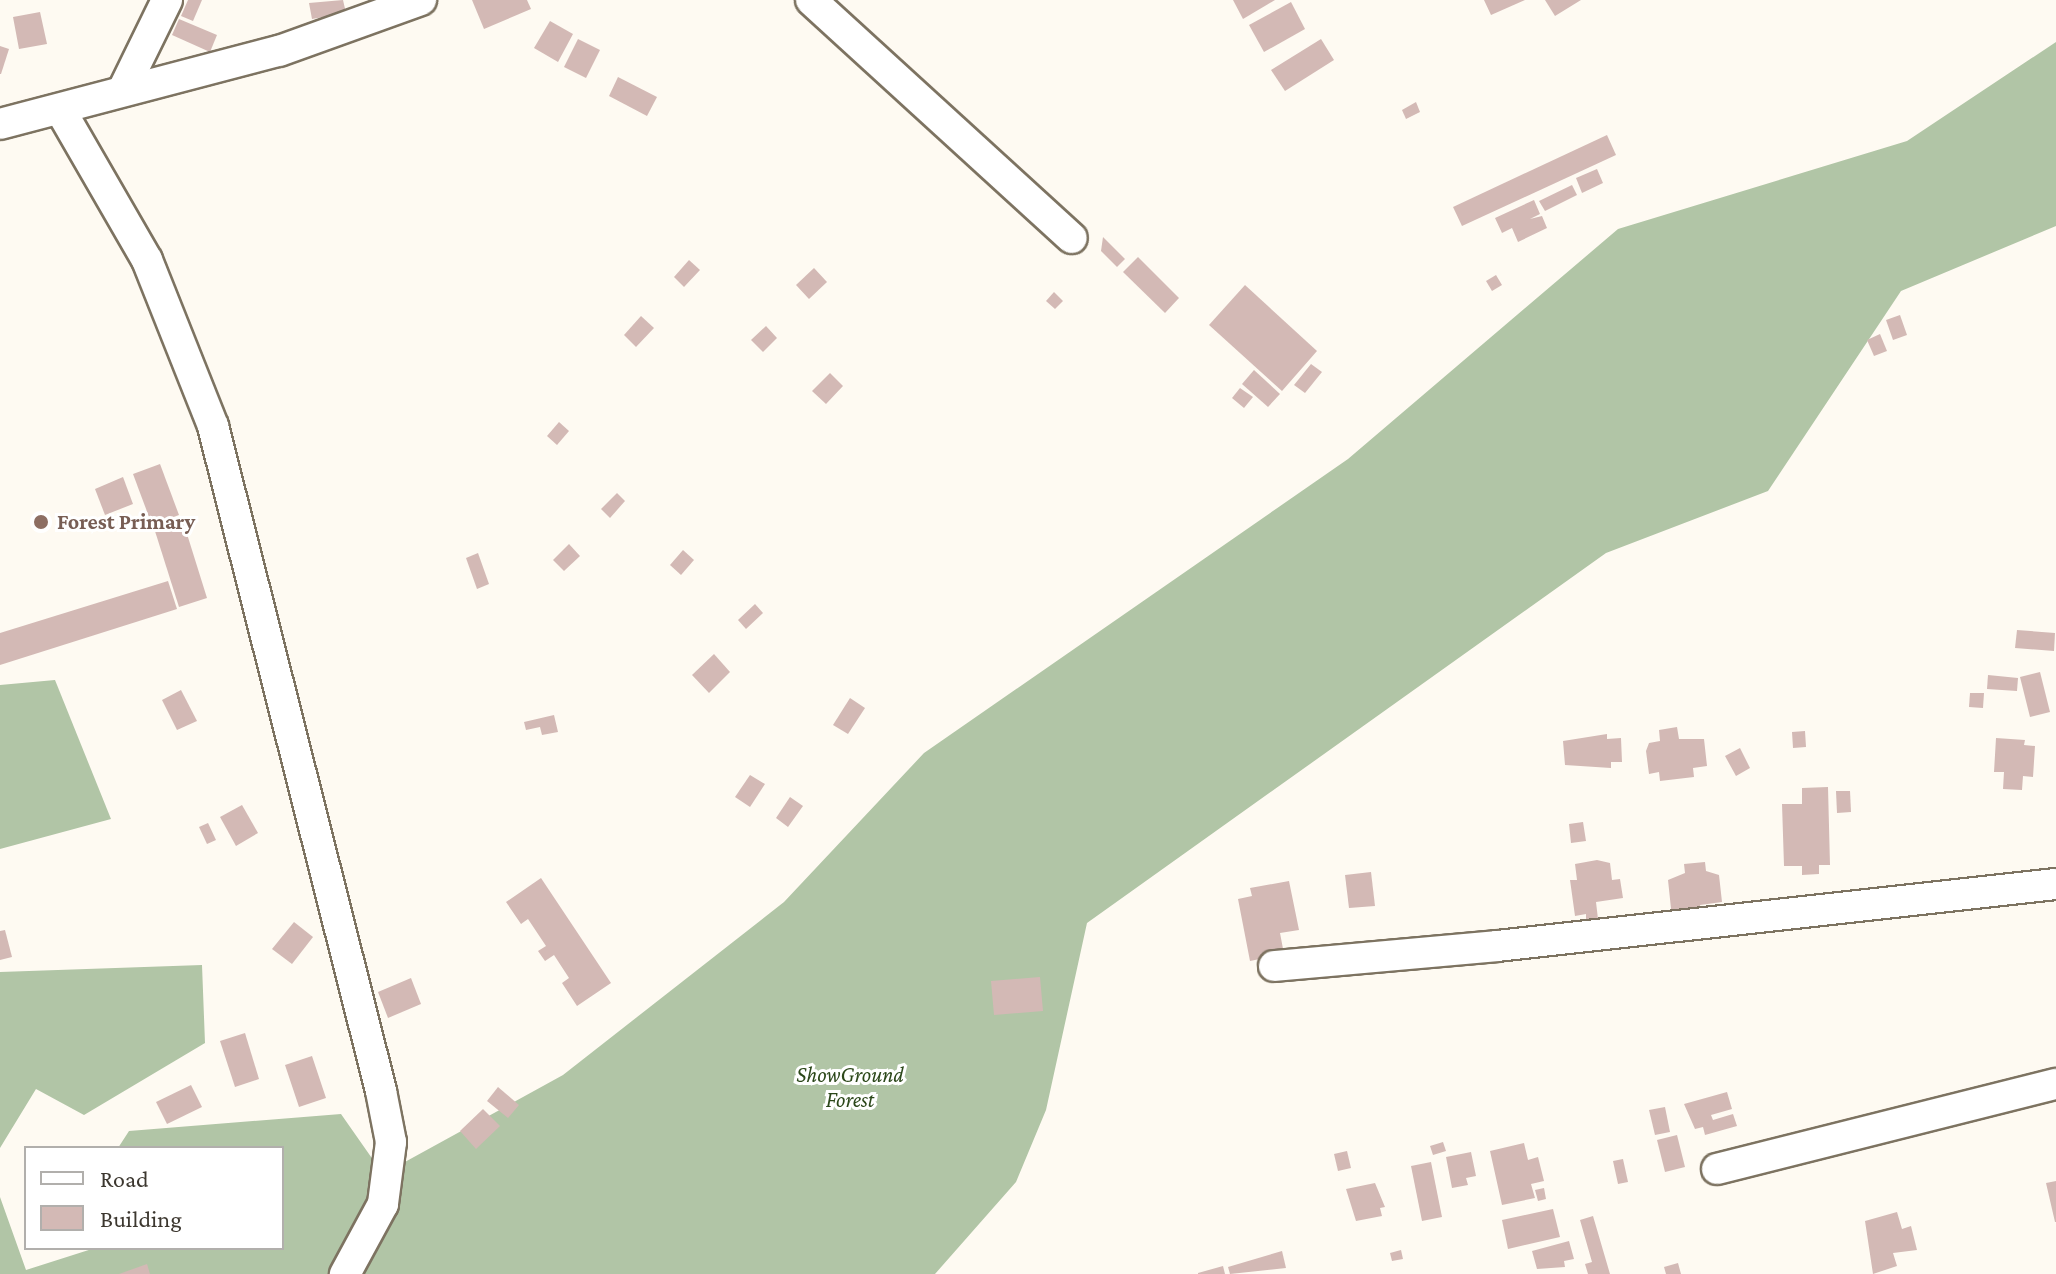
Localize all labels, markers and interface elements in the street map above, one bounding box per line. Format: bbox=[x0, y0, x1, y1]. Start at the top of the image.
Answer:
place label: Forest Primary bbox=[57, 509, 195, 535]
marker: Forest Primary bbox=[32, 513, 50, 531]
park label: ShowGround Forest bbox=[796, 1061, 904, 1112]
legend bbox=[24, 1146, 284, 1250]
text: Road bbox=[100, 1165, 149, 1192]
text: Building bbox=[100, 1205, 182, 1232]

